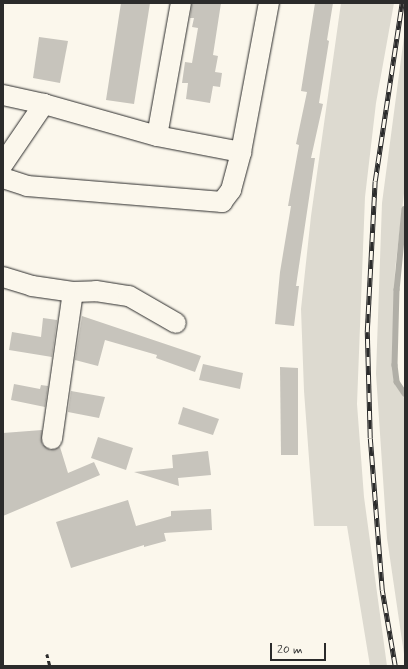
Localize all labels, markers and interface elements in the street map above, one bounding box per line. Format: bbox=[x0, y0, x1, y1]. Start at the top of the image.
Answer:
scale bar bbox=[272, 635, 328, 661]
text: 20 m bbox=[277, 642, 303, 658]

